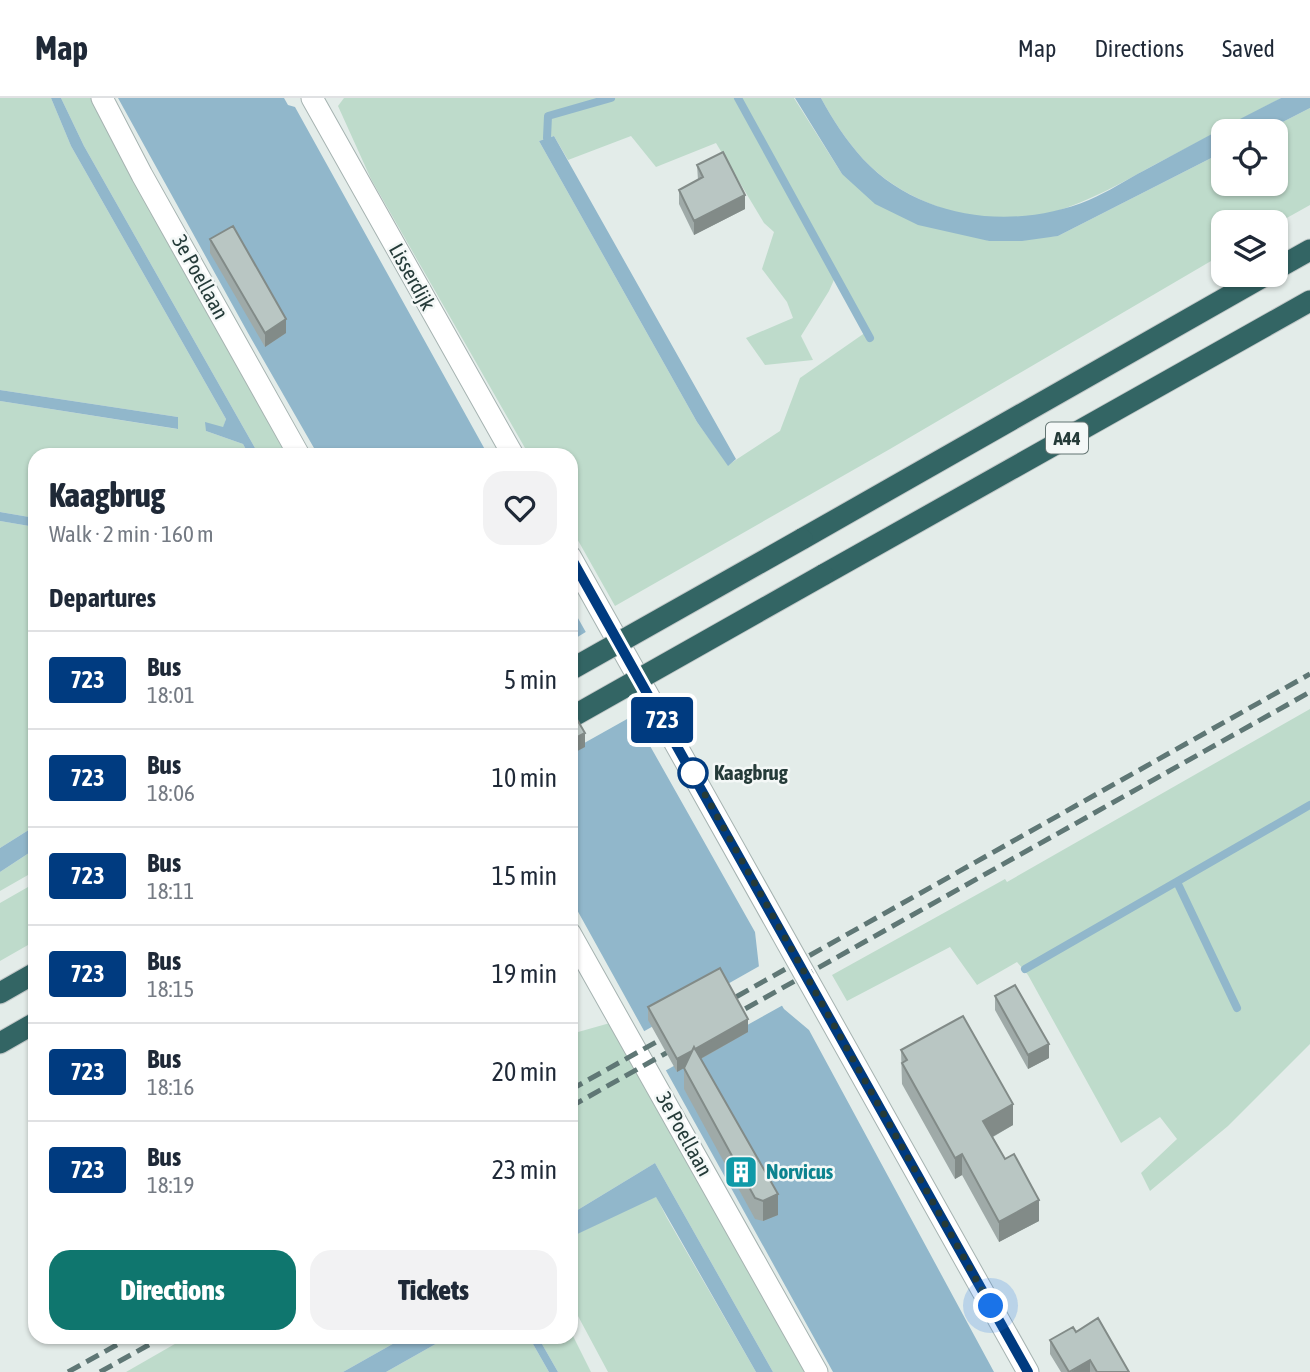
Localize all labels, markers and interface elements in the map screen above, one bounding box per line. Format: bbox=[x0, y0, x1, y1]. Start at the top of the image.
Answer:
text: Map bbox=[35, 29, 88, 67]
text: Map bbox=[1018, 35, 1056, 62]
text: Directions bbox=[1094, 35, 1184, 62]
text: Saved bbox=[1222, 35, 1275, 62]
map controls bbox=[1211, 119, 1288, 287]
button: locate bbox=[1211, 119, 1288, 196]
button: layers bbox=[1211, 210, 1288, 287]
street label: 3e Poellaan bbox=[168, 230, 234, 323]
street label: Lisserdijk bbox=[385, 239, 441, 314]
road number: A44 bbox=[1046, 422, 1088, 454]
button: heart bbox=[483, 471, 557, 545]
text: Kaagbrug bbox=[49, 476, 165, 514]
text: Walk · 2 min · 160 m bbox=[49, 521, 213, 547]
text: Departures bbox=[49, 583, 156, 613]
text: Bus bbox=[147, 652, 181, 682]
text: 5 min bbox=[504, 665, 557, 695]
text: 723 bbox=[71, 666, 104, 693]
text: 18:01 bbox=[147, 682, 195, 708]
line badge: 723 bbox=[622, 697, 702, 743]
text: 723 bbox=[645, 706, 679, 733]
text: Bus bbox=[147, 750, 181, 780]
marker: Kaagbrug bbox=[678, 758, 708, 788]
place label: Kaagbrug bbox=[714, 760, 789, 784]
text: 10 min bbox=[492, 763, 557, 793]
text: 723 bbox=[71, 764, 104, 791]
text: 18:06 bbox=[147, 780, 195, 806]
text: Bus bbox=[147, 848, 181, 878]
text: 15 min bbox=[492, 861, 557, 891]
text: 723 bbox=[71, 862, 104, 889]
text: 18:11 bbox=[147, 878, 194, 904]
text: Bus bbox=[147, 946, 181, 976]
text: 19 min bbox=[492, 959, 557, 989]
text: 723 bbox=[71, 960, 104, 987]
text: 18:15 bbox=[147, 976, 194, 1002]
text: Bus bbox=[147, 1044, 181, 1074]
text: 20 min bbox=[492, 1057, 557, 1087]
text: 723 bbox=[71, 1058, 104, 1085]
text: 18:16 bbox=[147, 1074, 194, 1100]
street label: 3e Poellaan bbox=[652, 1087, 718, 1180]
text: Bus bbox=[147, 1142, 181, 1172]
building icon: Norvicus bbox=[722, 1153, 760, 1191]
text: 23 min bbox=[492, 1155, 557, 1185]
text: 723 bbox=[71, 1156, 104, 1183]
place label: Norvicus bbox=[766, 1159, 834, 1183]
text: 18:19 bbox=[147, 1172, 194, 1198]
button: Directions bbox=[49, 1250, 296, 1330]
button: Tickets bbox=[310, 1250, 557, 1330]
your location bbox=[973, 1288, 1008, 1323]

